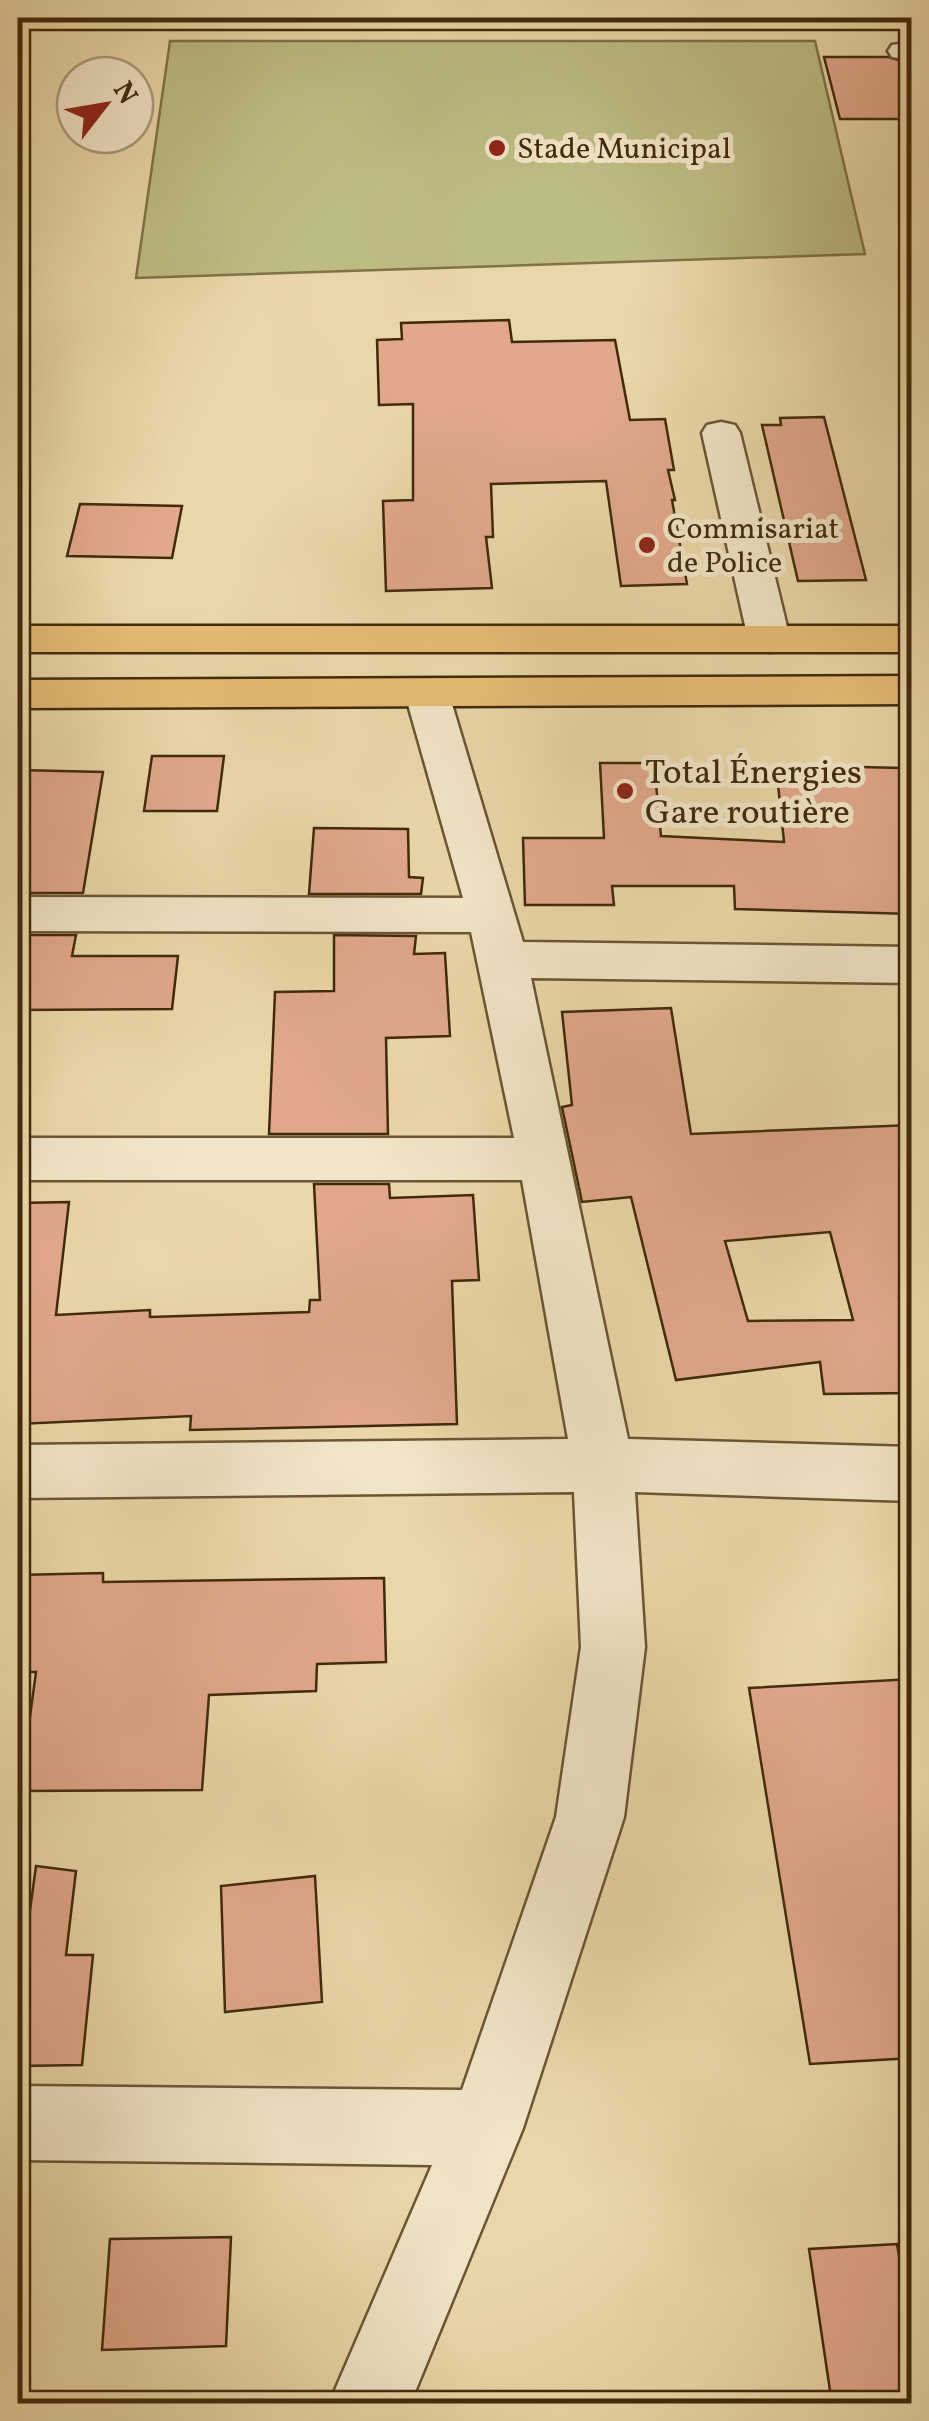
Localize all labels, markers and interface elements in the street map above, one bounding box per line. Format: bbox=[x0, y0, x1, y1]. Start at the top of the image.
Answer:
north arrow bbox=[55, 55, 155, 155]
text: N bbox=[102, 75, 146, 112]
place label: Stade Municipal bbox=[517, 129, 731, 171]
marker: Stade Municipal bbox=[486, 137, 508, 159]
place label: Commisariat de Police bbox=[667, 509, 839, 585]
marker: Commisariat de Police bbox=[636, 534, 658, 556]
place label: Total Énergies Gare routière bbox=[645, 750, 862, 838]
marker: Total Énergies Gare routière bbox=[614, 780, 636, 802]

